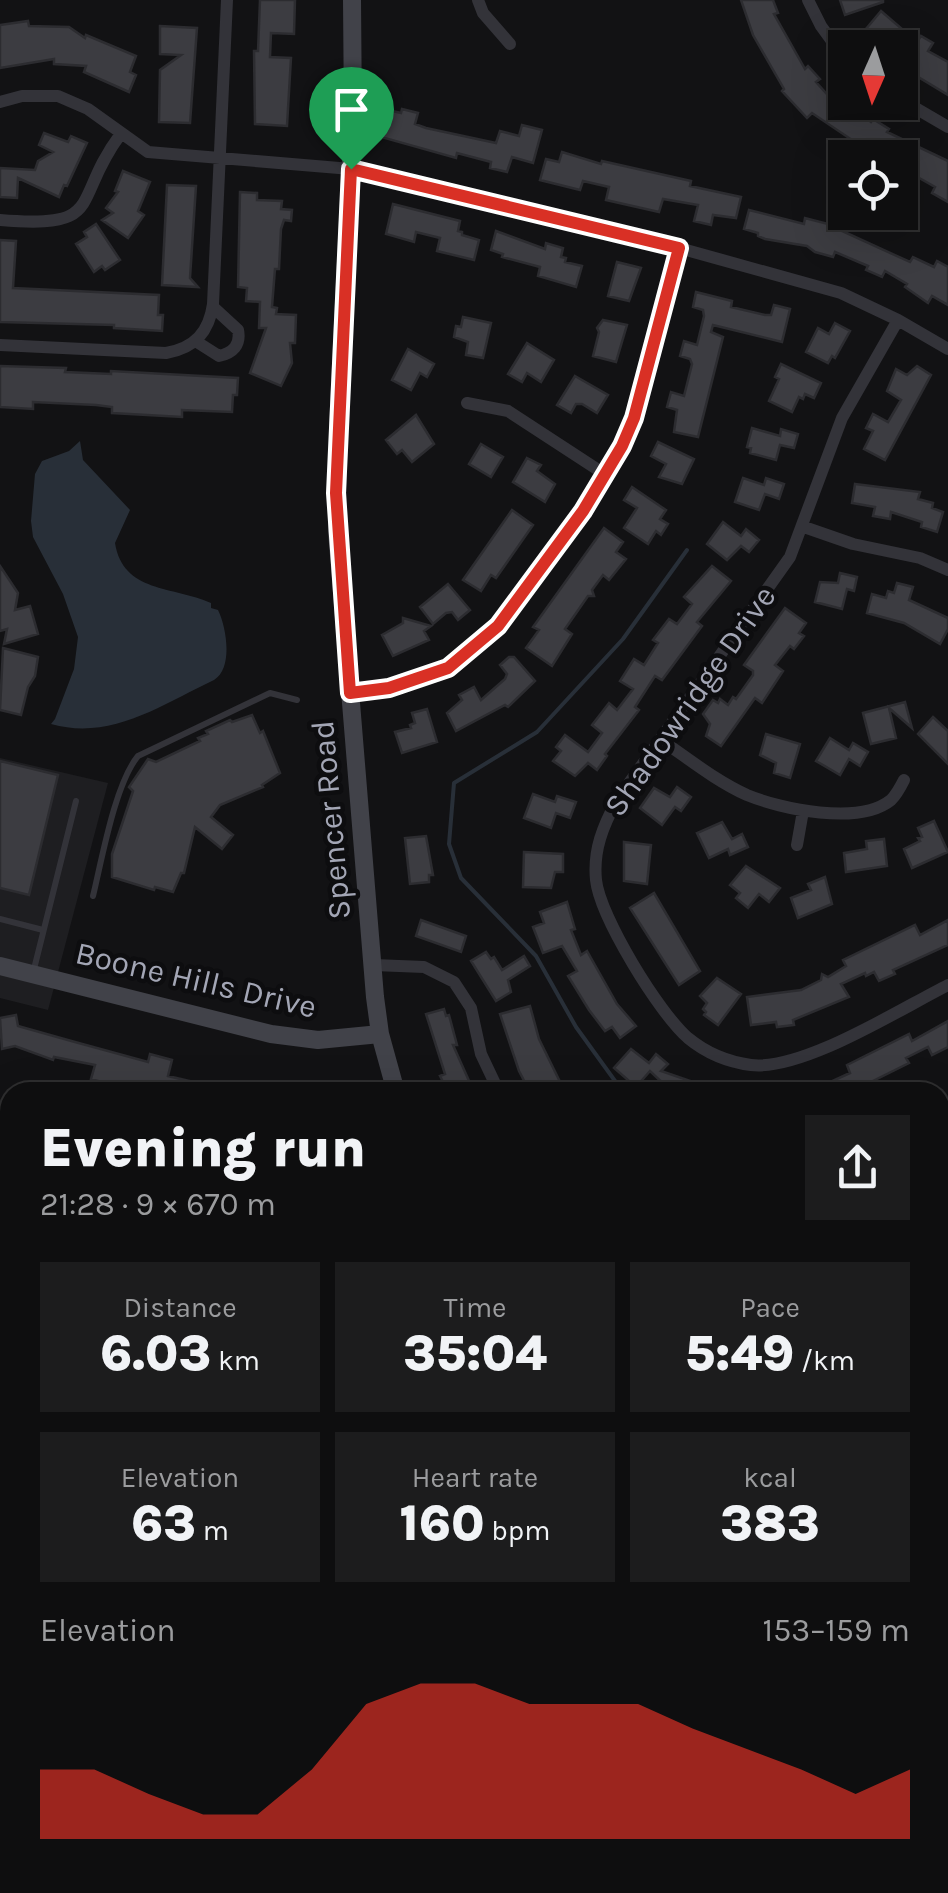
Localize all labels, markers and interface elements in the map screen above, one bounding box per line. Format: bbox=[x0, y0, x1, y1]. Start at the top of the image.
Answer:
north arrow bbox=[828, 30, 918, 120]
map controls bbox=[828, 30, 918, 230]
pin bbox=[309, 67, 394, 170]
icon: arrive bbox=[324, 82, 379, 137]
button: locate bbox=[828, 140, 918, 230]
street label: Shadowridge Drive bbox=[597, 579, 783, 823]
street label: Spencer Road bbox=[304, 719, 358, 921]
street label: Boone Hills Drive bbox=[72, 934, 320, 1026]
button: share bbox=[805, 1115, 910, 1220]
text: Evening run bbox=[40, 1116, 366, 1180]
text: 21:28 · 9 × 670 m bbox=[40, 1186, 276, 1223]
text: Distance bbox=[123, 1291, 237, 1324]
text: Time bbox=[444, 1291, 506, 1324]
text: Pace bbox=[740, 1291, 800, 1324]
text: 6.03 bbox=[100, 1324, 211, 1383]
text: 35:04 bbox=[403, 1324, 547, 1383]
text: 5:49 bbox=[685, 1324, 794, 1383]
text: km bbox=[211, 1344, 260, 1377]
text: /km bbox=[794, 1344, 855, 1377]
text: Elevation bbox=[121, 1461, 239, 1494]
text: Heart rate bbox=[412, 1461, 538, 1494]
text: kcal bbox=[743, 1461, 797, 1494]
text: 63 bbox=[131, 1494, 196, 1553]
text: 160 bbox=[400, 1494, 485, 1553]
text: 383 bbox=[720, 1494, 820, 1553]
text: m bbox=[196, 1514, 229, 1547]
text: bpm bbox=[485, 1514, 550, 1547]
text: Elevation bbox=[40, 1612, 175, 1649]
text: 153–159 m bbox=[763, 1612, 910, 1649]

